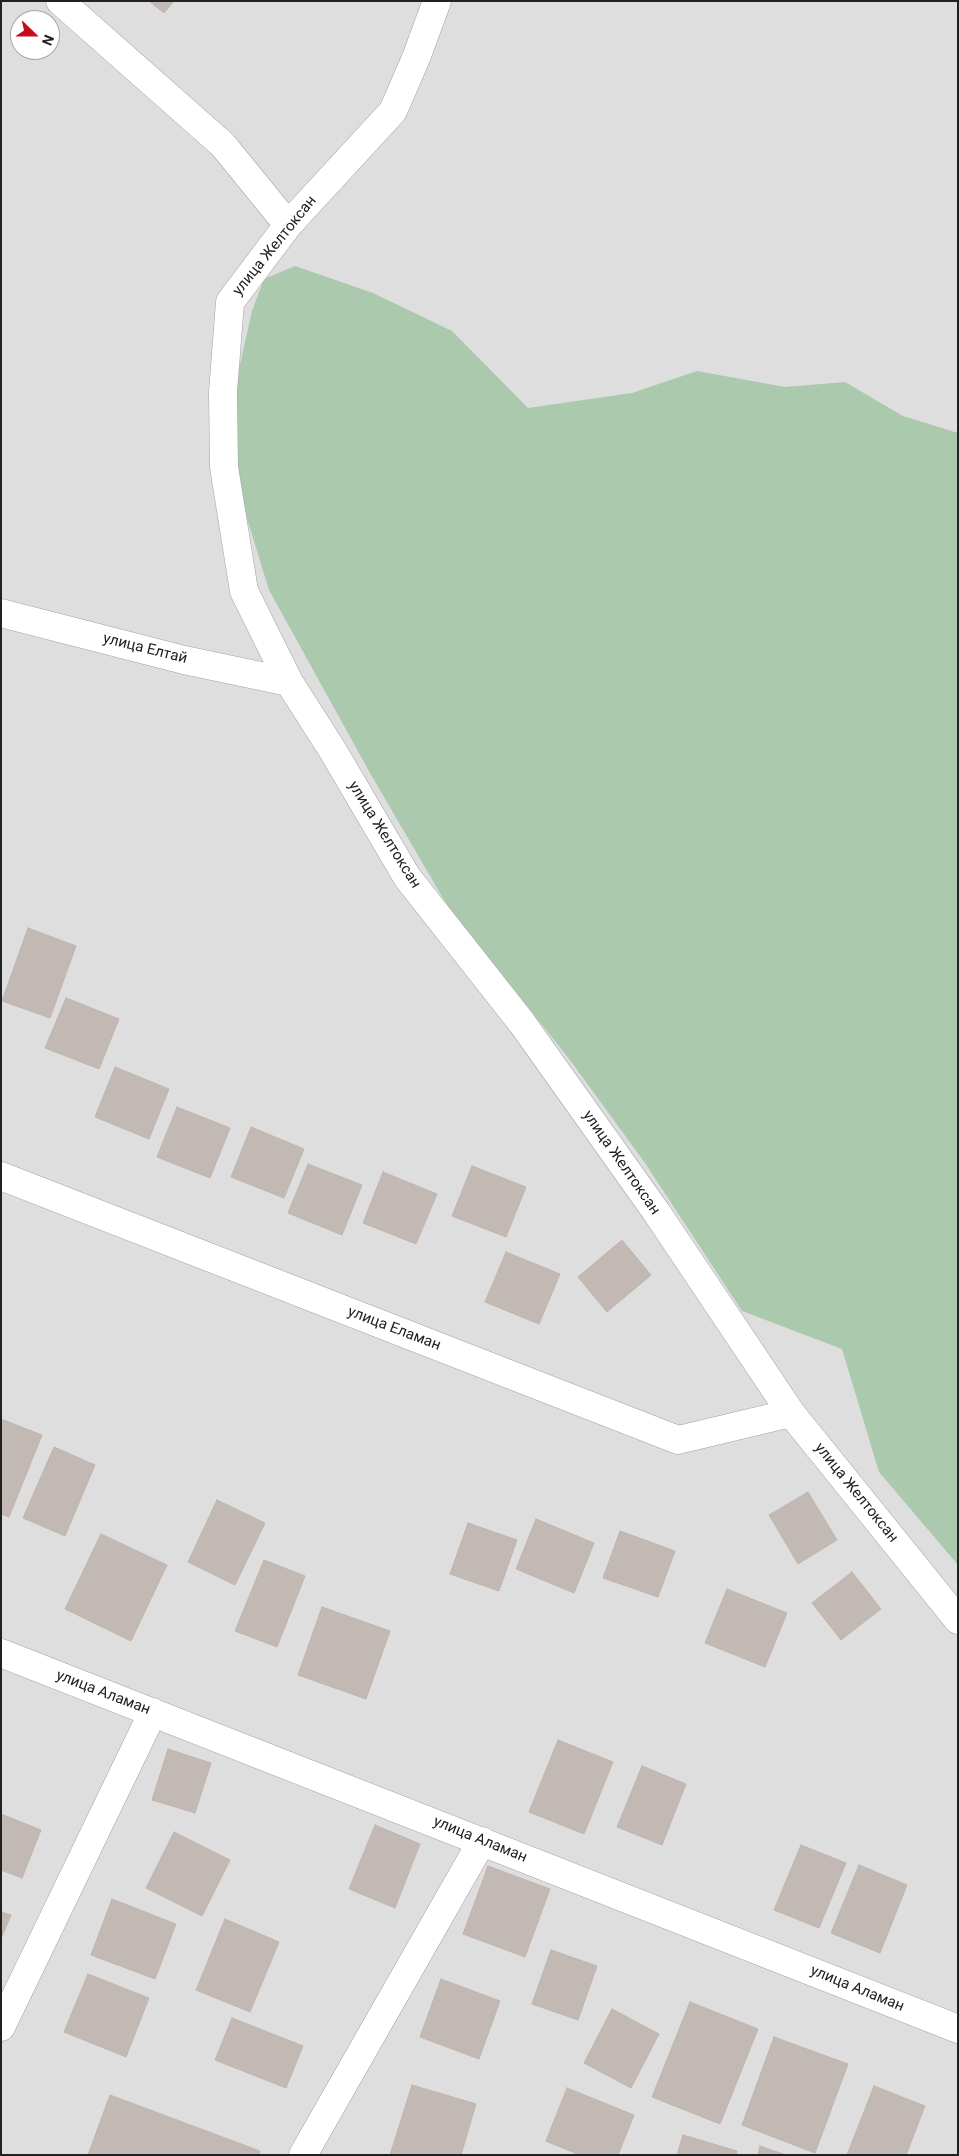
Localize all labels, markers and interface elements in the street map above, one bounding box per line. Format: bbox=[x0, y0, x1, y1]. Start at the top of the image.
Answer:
north arrow bbox=[10, 10, 60, 60]
text: N bbox=[39, 33, 57, 48]
street label: улица Желтоксан bbox=[229, 193, 321, 299]
street label: улица Елтай bbox=[101, 630, 189, 668]
street label: улица Желтоксан bbox=[344, 778, 424, 892]
street label: улица Желтоксан bbox=[578, 1107, 664, 1219]
street label: улица Еламан bbox=[345, 1303, 443, 1355]
street label: улица Желтоксан bbox=[810, 1440, 902, 1546]
street label: улица Аламан bbox=[53, 1667, 153, 1719]
street label: улица Аламан bbox=[430, 1813, 530, 1867]
street label: улица Аламан bbox=[807, 1962, 907, 2016]

